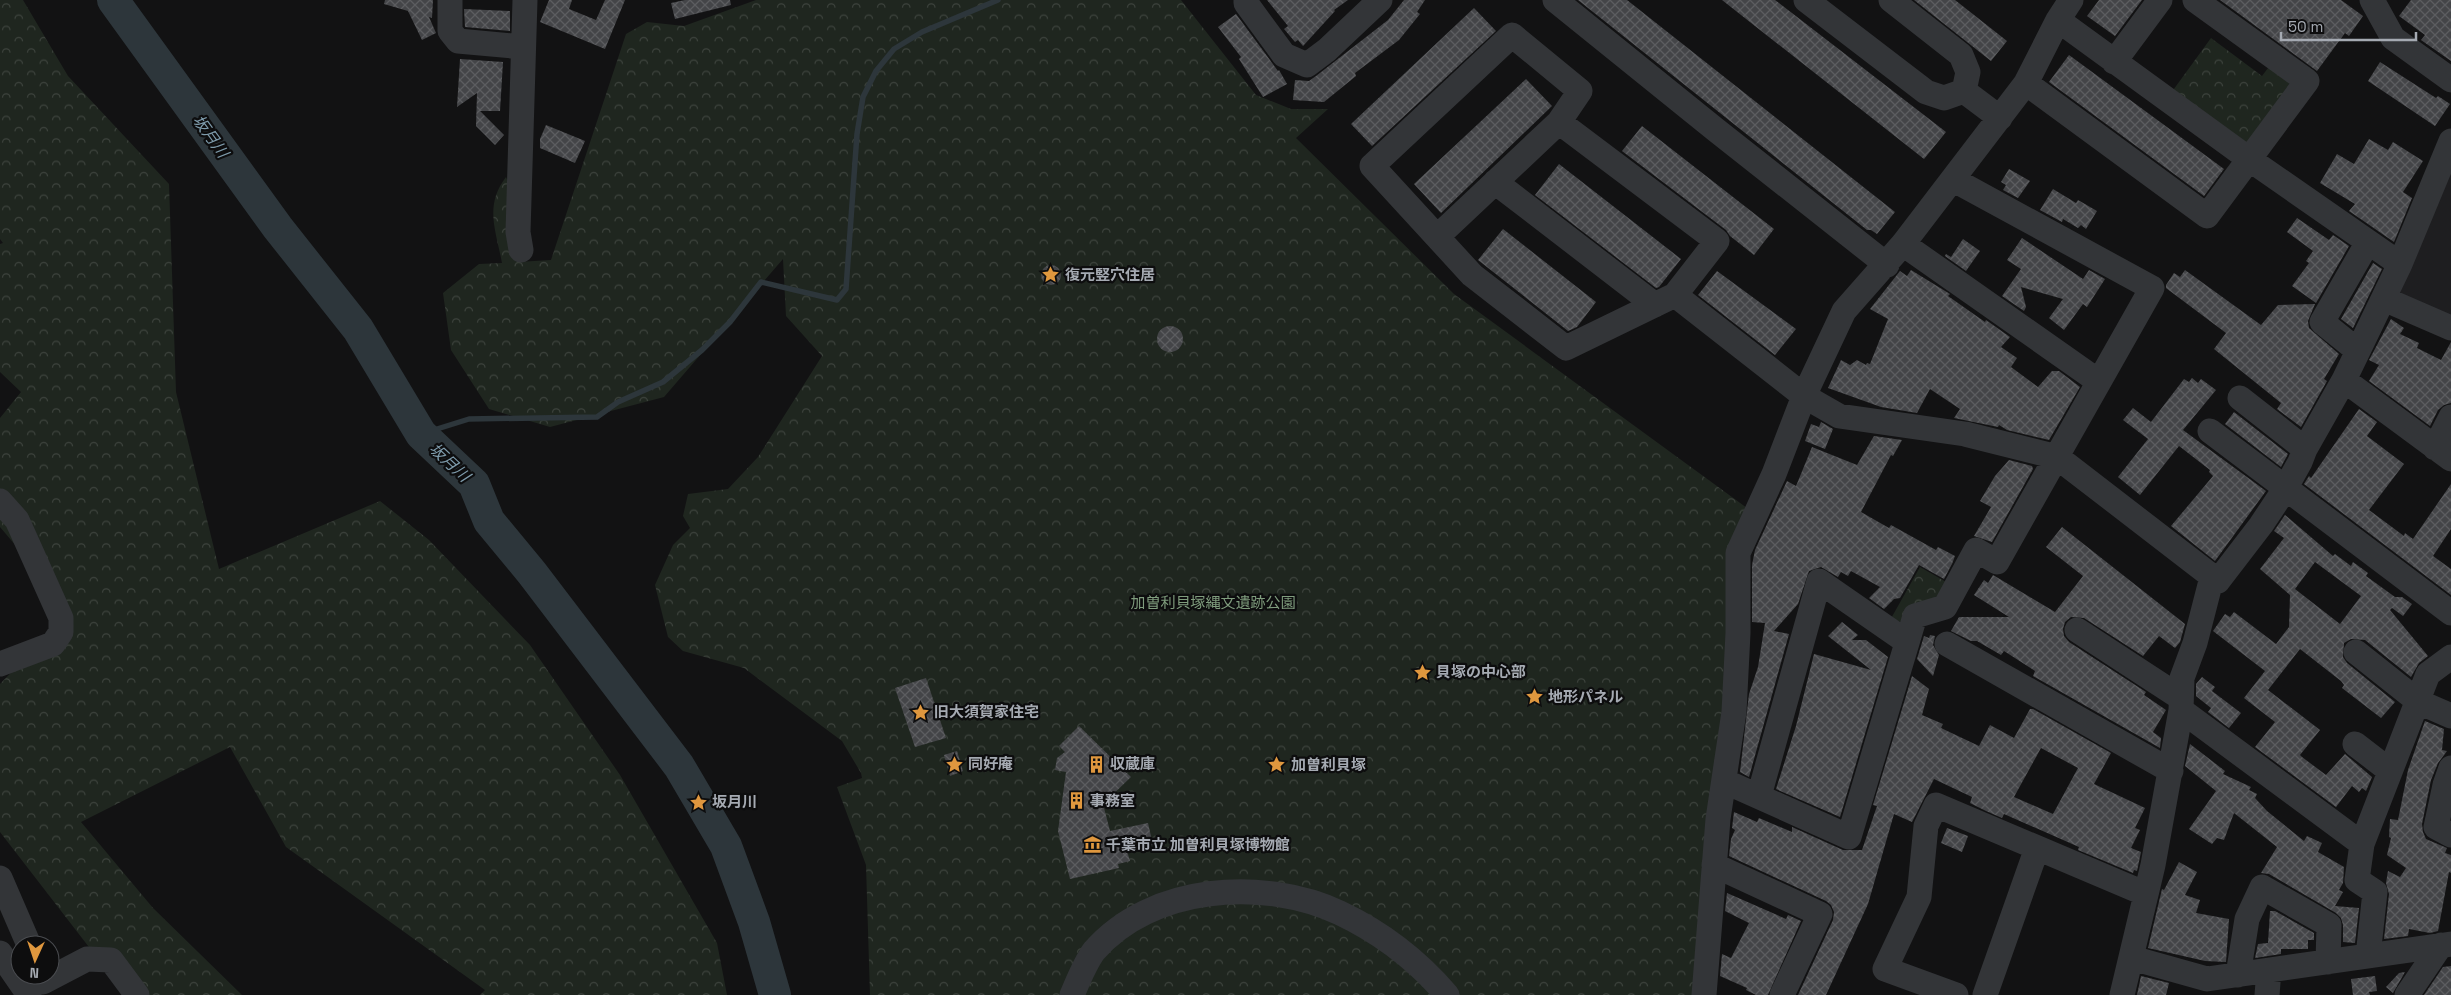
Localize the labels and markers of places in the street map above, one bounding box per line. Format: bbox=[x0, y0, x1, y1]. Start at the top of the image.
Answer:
place icon: 復元竪穴住居 bbox=[1041, 265, 1061, 285]
place label: 復元竪穴住居 bbox=[1065, 265, 1155, 284]
place icon: 貝塚の中心部 bbox=[1412, 662, 1432, 682]
place label: 貝塚の中心部 bbox=[1436, 662, 1526, 681]
place icon: 地形パネル bbox=[1524, 687, 1544, 707]
place label: 地形パネル bbox=[1548, 687, 1623, 706]
place icon: 旧大須賀家住宅 bbox=[910, 702, 930, 722]
place label: 旧大須賀家住宅 bbox=[934, 702, 1039, 721]
place icon: 同好庵 bbox=[944, 754, 964, 774]
place label: 同好庵 bbox=[968, 754, 1013, 773]
building icon: 収蔵庫 bbox=[1086, 754, 1106, 774]
place label: 収蔵庫 bbox=[1110, 754, 1155, 773]
place icon: 加曽利貝塚 bbox=[1267, 755, 1287, 775]
place label: 加曽利貝塚 bbox=[1291, 755, 1366, 774]
building icon: 事務室 bbox=[1066, 791, 1086, 811]
place label: 事務室 bbox=[1090, 791, 1135, 810]
place icon: 坂月川 bbox=[688, 792, 708, 812]
place label: 坂月川 bbox=[712, 792, 757, 811]
museum icon: 千葉市立 加曽利貝塚博物館 bbox=[1082, 835, 1102, 855]
place label: 千葉市立 加曽利貝塚博物館 bbox=[1106, 835, 1290, 854]

